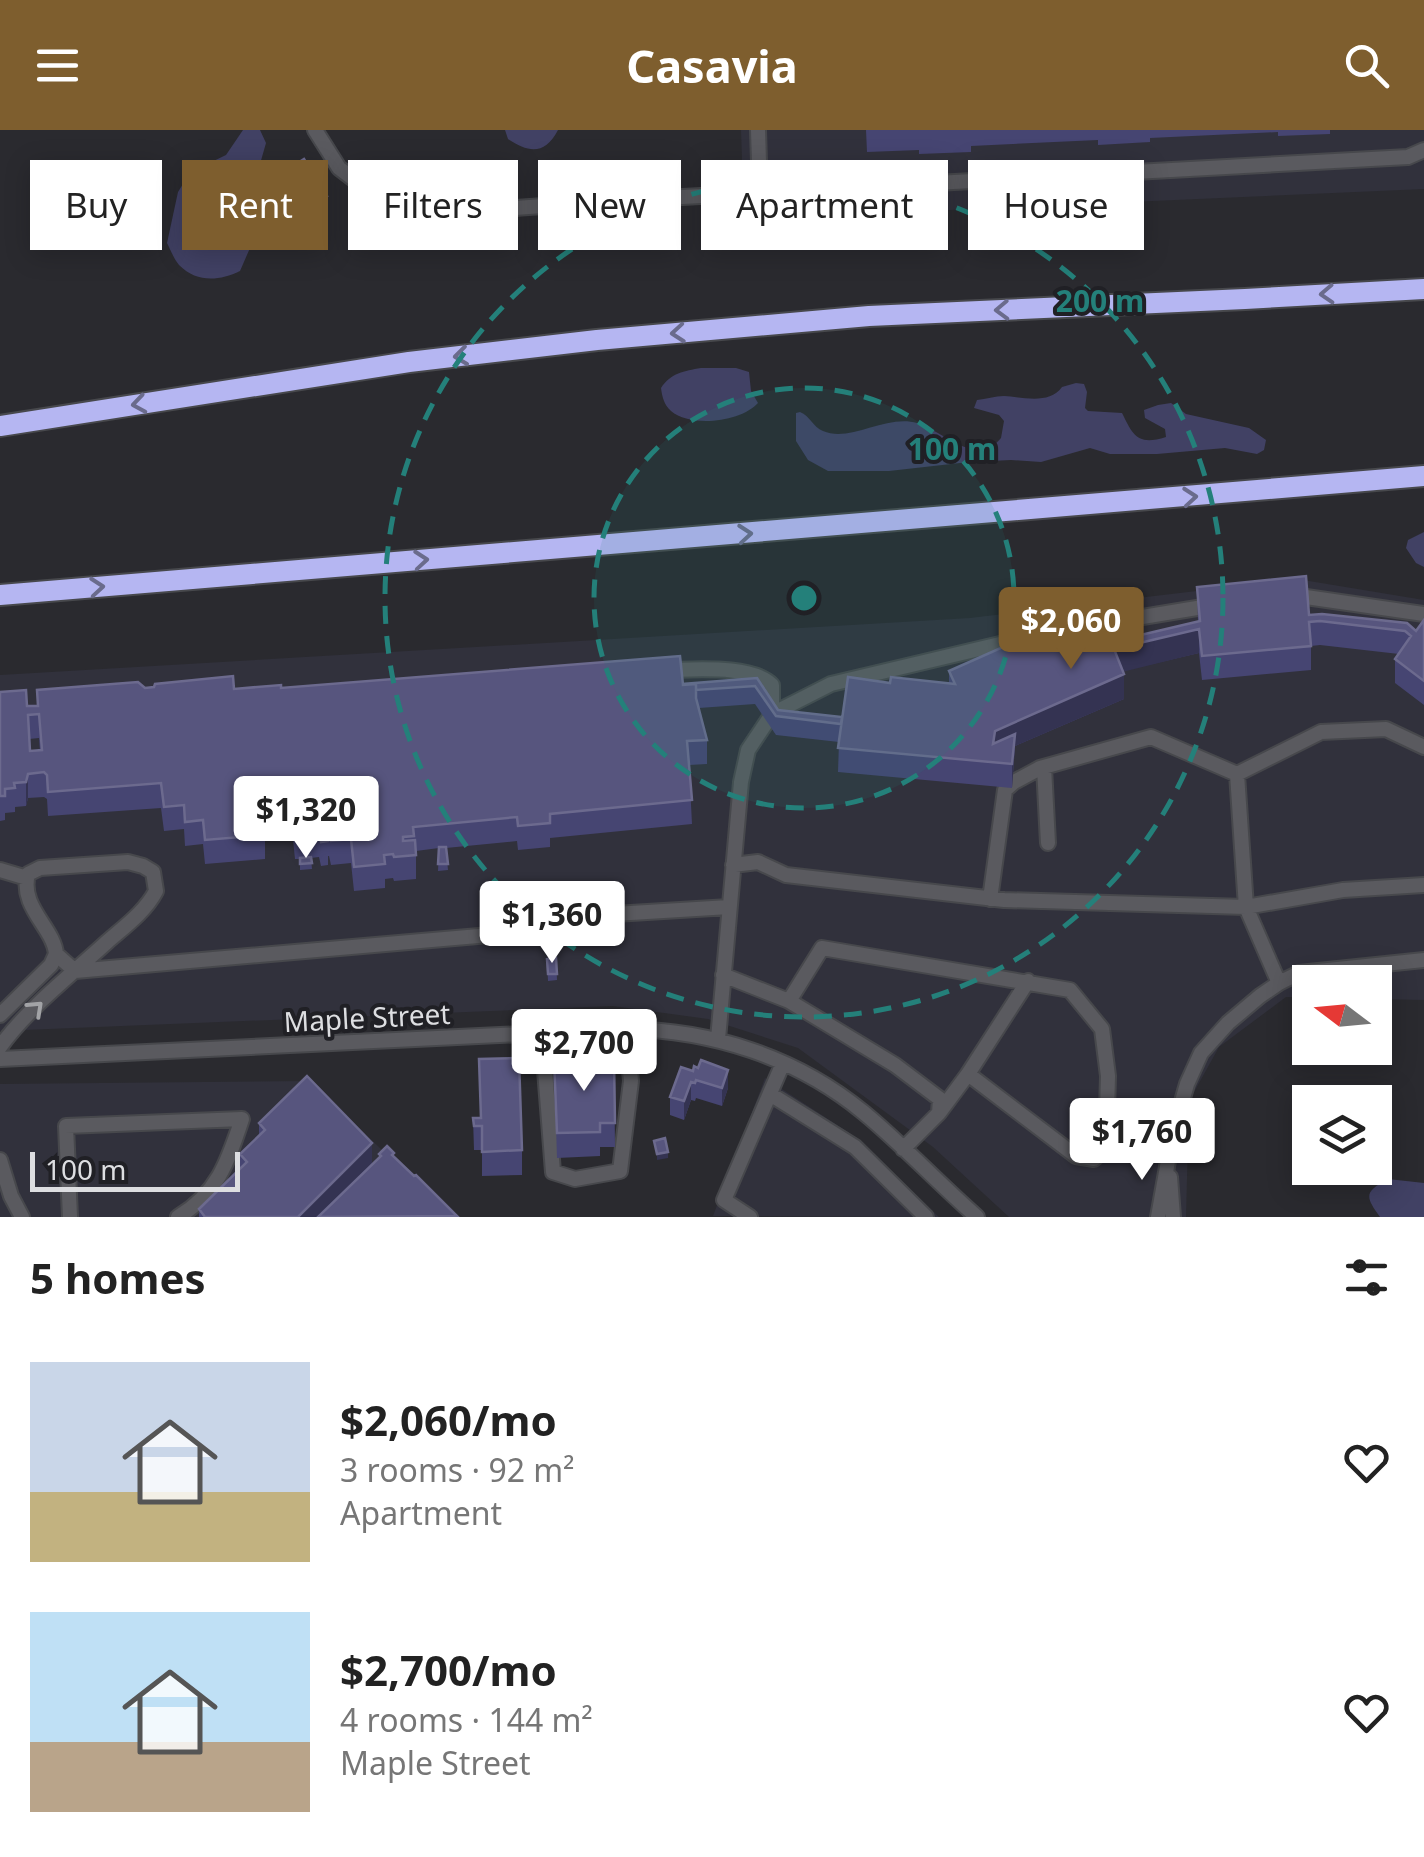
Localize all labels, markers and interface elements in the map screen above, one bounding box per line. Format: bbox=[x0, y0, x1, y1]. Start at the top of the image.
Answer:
text: Casavia bbox=[626, 35, 798, 96]
icon: menu bbox=[30, 38, 85, 93]
icon: search bbox=[1339, 38, 1394, 93]
chip: Buy bbox=[30, 160, 162, 250]
chip: Rent bbox=[182, 160, 328, 250]
chip: Filters bbox=[348, 160, 518, 250]
chip: New bbox=[538, 160, 681, 250]
chip: Apartment bbox=[701, 160, 948, 250]
chip: House bbox=[968, 160, 1144, 250]
text: 200 m bbox=[1056, 280, 1144, 321]
one-way arrow bbox=[1318, 283, 1334, 304]
one-way arrow bbox=[994, 300, 1010, 321]
one-way arrow bbox=[670, 322, 686, 343]
one-way arrow bbox=[452, 344, 469, 365]
one-way arrow bbox=[131, 393, 148, 414]
text: 100 m bbox=[908, 428, 996, 469]
one-way arrow bbox=[1183, 487, 1199, 508]
one-way arrow bbox=[737, 523, 753, 545]
one-way arrow bbox=[414, 550, 430, 572]
one-way arrow bbox=[90, 576, 106, 598]
centre of rings bbox=[786, 580, 822, 616]
pin: $2,060 bbox=[990, 587, 1152, 672]
text: $2,060 bbox=[1021, 598, 1121, 641]
pin: $1,320 bbox=[225, 776, 387, 861]
text: $1,320 bbox=[256, 787, 356, 830]
pin: $1,360 bbox=[471, 881, 633, 966]
text: $1,360 bbox=[502, 892, 602, 935]
north arrow bbox=[1292, 965, 1392, 1065]
map controls bbox=[1292, 965, 1392, 1185]
street label: Maple Street bbox=[283, 994, 451, 1040]
one-way arrow bbox=[24, 1002, 43, 1020]
pin: $2,700 bbox=[503, 1009, 665, 1094]
text: $2,700 bbox=[534, 1020, 634, 1063]
button: layers bbox=[1292, 1085, 1392, 1185]
pin: $1,760 bbox=[1061, 1098, 1223, 1183]
text: $1,760 bbox=[1092, 1109, 1192, 1152]
scale bar bbox=[30, 1147, 240, 1192]
text: 100 m bbox=[45, 1150, 127, 1188]
text: 5 homes bbox=[30, 1249, 206, 1306]
icon: filters bbox=[1339, 1250, 1394, 1305]
text: $2,060/mo bbox=[340, 1391, 557, 1448]
icon: home bbox=[110, 1402, 230, 1522]
icon: heart bbox=[1339, 1435, 1394, 1490]
text: 3 rooms · 92 m² bbox=[340, 1448, 574, 1491]
text: Apartment bbox=[340, 1491, 502, 1534]
text: $2,700/mo bbox=[340, 1641, 557, 1698]
icon: home bbox=[110, 1652, 230, 1772]
icon: heart bbox=[1339, 1685, 1394, 1740]
text: 4 rooms · 144 m² bbox=[340, 1698, 593, 1741]
text: Maple Street bbox=[340, 1741, 531, 1784]

